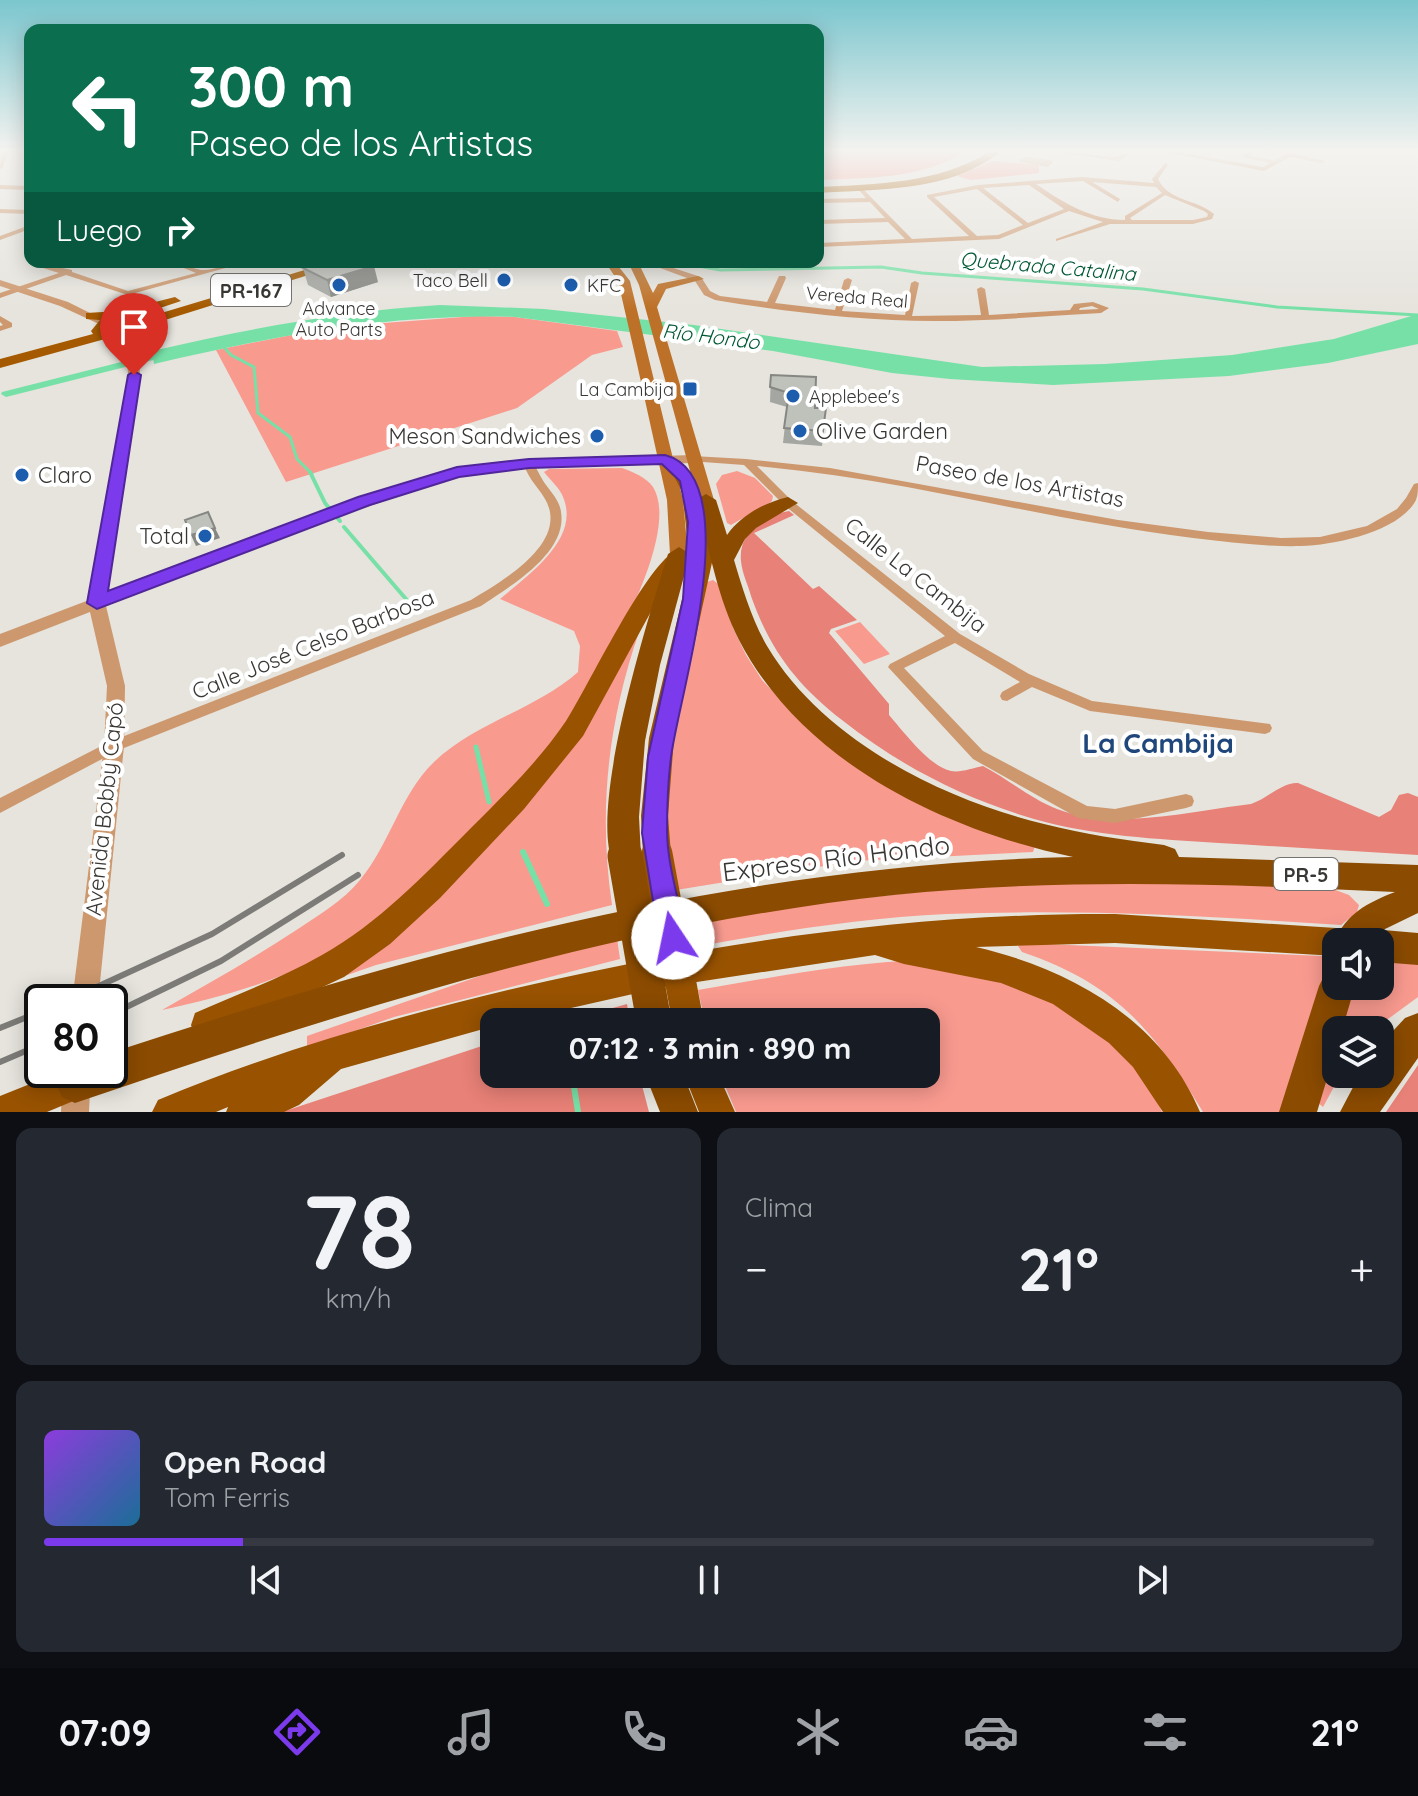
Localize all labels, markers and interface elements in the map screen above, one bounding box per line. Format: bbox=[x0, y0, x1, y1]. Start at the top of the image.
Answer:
text: 300 m bbox=[188, 51, 354, 121]
icon: left bbox=[56, 56, 160, 160]
text: Paseo de los Artistas bbox=[188, 120, 533, 165]
icon: right bbox=[158, 208, 202, 252]
text: Luego bbox=[56, 211, 142, 249]
water label: Quebrada Catalina bbox=[959, 246, 1139, 286]
place label: Taco Bell bbox=[413, 269, 488, 292]
marker: Taco Bell bbox=[495, 271, 513, 289]
road number: PR-167 bbox=[211, 274, 291, 306]
place label: KFC bbox=[587, 274, 621, 297]
marker: Advance Auto Parts bbox=[330, 276, 348, 294]
marker: KFC bbox=[562, 276, 580, 294]
street label: Vereda Real bbox=[805, 281, 909, 313]
pin bbox=[100, 293, 168, 375]
place label: Advance Auto Parts bbox=[296, 297, 382, 341]
icon: arrive bbox=[112, 305, 156, 349]
water label: Río Hondo bbox=[661, 318, 762, 354]
place label: La Cambija bbox=[579, 378, 674, 401]
marker: La Cambija bbox=[681, 380, 699, 398]
place label: Applebee's bbox=[809, 385, 900, 408]
marker: Applebee's bbox=[784, 387, 802, 405]
place label: Olive Garden bbox=[816, 417, 948, 445]
place label: Meson Sandwiches bbox=[388, 422, 581, 450]
marker: Olive Garden bbox=[791, 422, 809, 440]
marker: Meson Sandwiches bbox=[588, 427, 606, 445]
street label: Paseo de los Artistas bbox=[914, 449, 1126, 513]
place label: Claro bbox=[38, 461, 92, 489]
marker: Claro bbox=[13, 466, 31, 484]
street label: Calle La Cambija bbox=[840, 511, 992, 639]
place label: Total bbox=[139, 522, 189, 550]
marker: Total bbox=[196, 527, 214, 545]
street label: Calle José Celso Barbosa bbox=[188, 583, 438, 705]
street label: Avenida Bobby Capó bbox=[79, 701, 129, 917]
district label: La Cambija bbox=[1082, 725, 1234, 760]
street label: Expreso Río Hondo bbox=[720, 828, 952, 888]
road number: PR-5 bbox=[1274, 858, 1338, 890]
position arrow bbox=[631, 896, 715, 980]
map controls bbox=[1322, 928, 1394, 1088]
button: sound bbox=[1322, 928, 1394, 1000]
speed limit sign: 80 bbox=[24, 984, 128, 1088]
button: layers bbox=[1322, 1016, 1394, 1088]
text: 07:12 · 3 min · 890 m bbox=[569, 1029, 851, 1067]
text: 78 bbox=[301, 1165, 416, 1295]
text: Clima bbox=[745, 1191, 813, 1224]
text: 21° bbox=[1018, 1231, 1099, 1306]
text: − bbox=[745, 1241, 768, 1296]
text: + bbox=[1349, 1241, 1374, 1296]
text: km/h bbox=[326, 1282, 391, 1315]
text: Open Road bbox=[164, 1443, 326, 1481]
text: Tom Ferris bbox=[164, 1481, 290, 1514]
icon: previous bbox=[244, 1558, 288, 1602]
icon: pause bbox=[687, 1558, 731, 1602]
icon: next bbox=[1130, 1558, 1174, 1602]
icon: directions bbox=[269, 1704, 325, 1760]
icon: music bbox=[443, 1704, 499, 1760]
icon: phone bbox=[616, 1704, 672, 1760]
icon: climate bbox=[790, 1704, 846, 1760]
icon: car bbox=[963, 1704, 1019, 1760]
icon: filters bbox=[1137, 1704, 1193, 1760]
text: 07:09 bbox=[59, 1710, 152, 1755]
text: 21° bbox=[1311, 1710, 1359, 1755]

